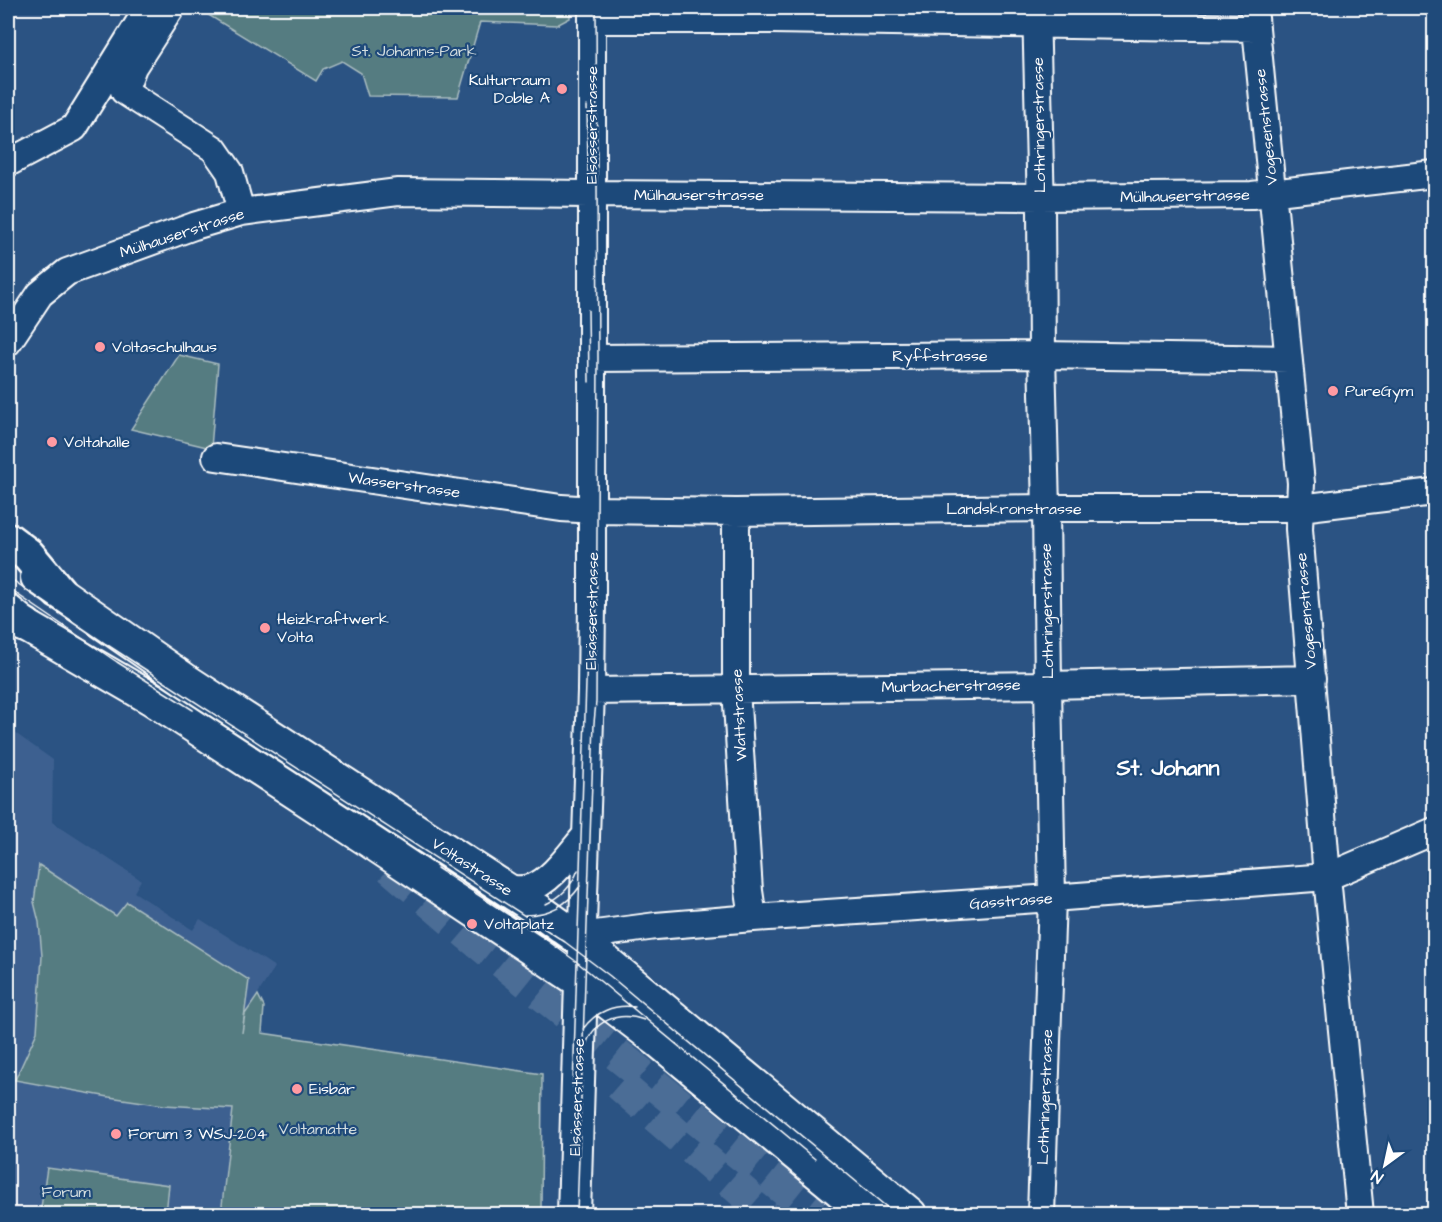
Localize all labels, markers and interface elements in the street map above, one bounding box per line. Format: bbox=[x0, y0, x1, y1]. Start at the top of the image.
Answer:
park label: St. Johanns-Park bbox=[352, 40, 477, 62]
street label: Lothringerstrasse bbox=[1027, 57, 1052, 193]
street label: Elsässerstrasse bbox=[581, 66, 603, 184]
street label: Vogesenstrasse bbox=[1249, 67, 1284, 186]
place label: Kulturraum Doble A bbox=[469, 69, 551, 109]
marker: Kulturraum Doble A bbox=[555, 82, 569, 96]
street label: Mülhauserstrasse bbox=[634, 184, 764, 206]
street label: Mülhauserstrasse bbox=[1120, 184, 1250, 208]
street label: Mülhauserstrasse bbox=[117, 202, 247, 264]
place label: Voltaschulhaus bbox=[112, 336, 217, 358]
marker: Voltaschulhaus bbox=[93, 340, 107, 354]
street label: Ryffstrasse bbox=[892, 345, 988, 368]
place label: PureGym bbox=[1345, 380, 1414, 403]
marker: PureGym bbox=[1326, 384, 1340, 398]
place label: Voltahalle bbox=[64, 431, 130, 453]
marker: Voltahalle bbox=[45, 435, 59, 449]
street label: Wasserstrasse bbox=[347, 466, 462, 504]
street label: Landskronstrasse bbox=[946, 498, 1082, 520]
street label: Lothringerstrasse bbox=[1035, 543, 1060, 679]
street label: Vogesenstrasse bbox=[1290, 551, 1323, 670]
street label: Elsässerstrasse bbox=[580, 552, 604, 670]
place label: Heizkraftwerk Volta bbox=[277, 608, 389, 648]
marker: Heizkraftwerk Volta bbox=[258, 621, 272, 635]
street label: Wattstrasse bbox=[726, 668, 752, 762]
street label: Murbacherstrasse bbox=[881, 674, 1021, 698]
district label: St. Johann bbox=[1115, 753, 1220, 784]
street label: Voltastrasse bbox=[427, 833, 517, 902]
street label: Gasstrasse bbox=[969, 887, 1054, 915]
place label: Voltaplatz bbox=[484, 913, 554, 935]
marker: Voltaplatz bbox=[465, 917, 479, 931]
street label: Lothringerstrasse bbox=[1032, 1028, 1059, 1165]
street label: Elsässerstrasse bbox=[564, 1037, 590, 1156]
place label: Eisbär bbox=[309, 1078, 355, 1100]
marker: Eisbär bbox=[290, 1082, 304, 1096]
park label: Voltamatte bbox=[279, 1118, 358, 1140]
place label: Forum 3 WSJ-204 bbox=[128, 1123, 267, 1145]
marker: Forum 3 WSJ-204 bbox=[109, 1127, 123, 1141]
north arrow bbox=[1355, 1135, 1415, 1195]
text: N bbox=[1367, 1165, 1388, 1189]
park label: Forum bbox=[41, 1181, 91, 1203]

